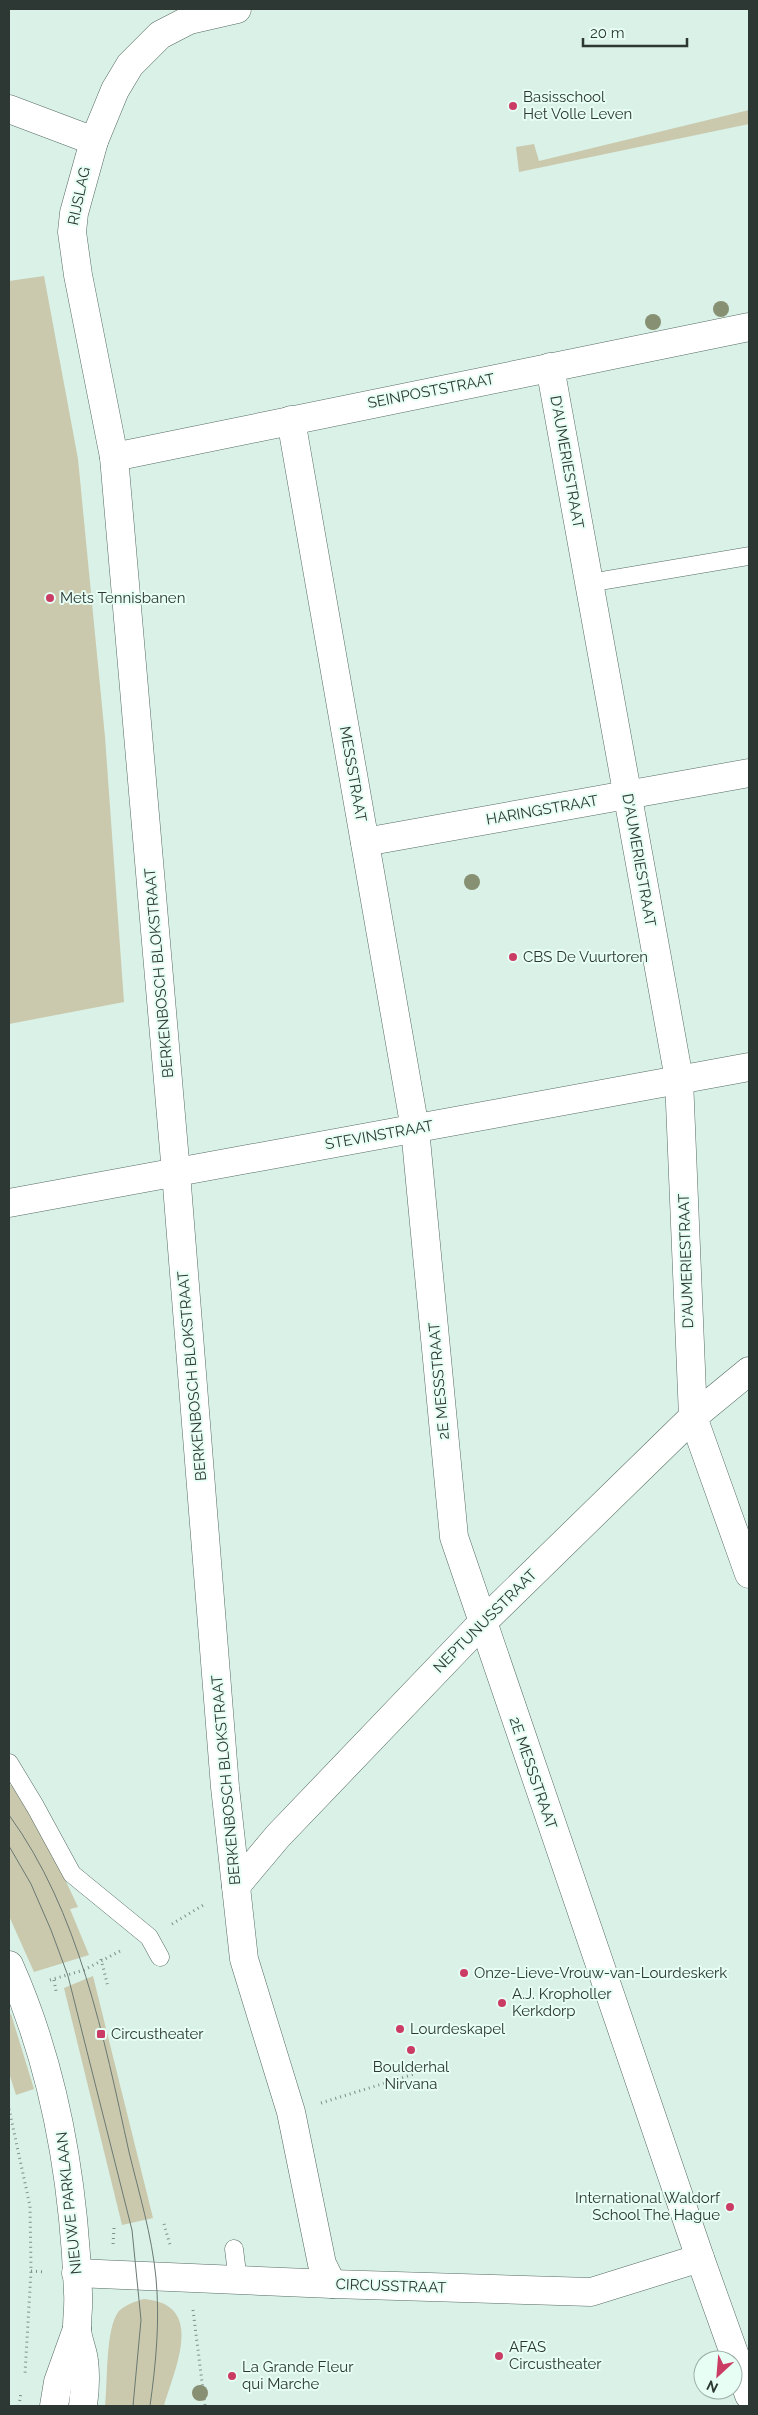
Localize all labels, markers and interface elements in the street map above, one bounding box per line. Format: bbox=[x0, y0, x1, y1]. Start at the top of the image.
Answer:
scale bar bbox=[583, 15, 687, 47]
text: 20 m bbox=[590, 24, 625, 42]
place label: Basisschool Het Volle Leven bbox=[523, 88, 632, 123]
marker: Basisschool Het Volle Leven bbox=[507, 100, 519, 112]
street label: RIJSLAG bbox=[64, 165, 94, 227]
street label: SEINPOSTSTRAAT bbox=[366, 370, 496, 412]
street label: D'AUMERIESTRAAT bbox=[546, 394, 588, 530]
place label: Mets Tennisbanen bbox=[60, 589, 185, 607]
marker: Mets Tennisbanen bbox=[44, 592, 56, 604]
street label: MESSSTRAAT bbox=[336, 725, 370, 823]
street label: HARINGSTRAAT bbox=[485, 791, 599, 829]
street label: D'AUMERIESTRAAT bbox=[618, 792, 660, 928]
street label: BERKENBOSCH BLOKSTRAAT bbox=[141, 867, 177, 1079]
place label: CBS De Vuurtoren bbox=[523, 948, 648, 966]
marker: CBS De Vuurtoren bbox=[507, 951, 519, 963]
street label: STEVINSTRAAT bbox=[324, 1117, 434, 1153]
street label: D'AUMERIESTRAAT bbox=[675, 1193, 697, 1329]
street label: BERKENBOSCH BLOKSTRAAT bbox=[174, 1270, 210, 1482]
street label: 2E MESSSTRAAT bbox=[425, 1322, 453, 1440]
street label: NEPTUNUSSTRAAT bbox=[430, 1566, 540, 1676]
street label: BERKENBOSCH BLOKSTRAAT bbox=[208, 1674, 244, 1886]
street label: 2E MESSSTRAAT bbox=[505, 1714, 561, 1832]
place label: Onze-Lieve-Vrouw-van-Lourdeskerk bbox=[474, 1964, 727, 1982]
marker: Onze-Lieve-Vrouw-van-Lourdeskerk bbox=[458, 1967, 470, 1979]
place label: A.J. Kropholler Kerkdorp bbox=[512, 1985, 612, 2020]
marker: A.J. Kropholler Kerkdorp bbox=[496, 1997, 508, 2009]
place label: Lourdeskapel bbox=[410, 2020, 506, 2038]
marker: Lourdeskapel bbox=[394, 2023, 406, 2035]
place label: Circustheater bbox=[111, 2025, 204, 2043]
marker: Circustheater bbox=[95, 2028, 107, 2040]
marker: Boulderhal Nirvana bbox=[405, 2044, 417, 2056]
place label: Boulderhal Nirvana bbox=[373, 2058, 450, 2093]
street label: NIEUWE PARKLAAN bbox=[53, 2131, 85, 2275]
place label: International Waldorf School The Hague bbox=[575, 2189, 721, 2224]
marker: International Waldorf School The Hague bbox=[724, 2201, 736, 2213]
street label: CIRCUSSTRAAT bbox=[335, 2275, 447, 2297]
place label: AFAS Circustheater bbox=[509, 2338, 602, 2373]
marker: AFAS Circustheater bbox=[493, 2350, 505, 2362]
north arrow bbox=[693, 2350, 743, 2400]
place label: La Grande Fleur qui Marche bbox=[242, 2358, 354, 2393]
marker: La Grande Fleur qui Marche bbox=[226, 2370, 238, 2382]
text: N bbox=[704, 2377, 721, 2396]

